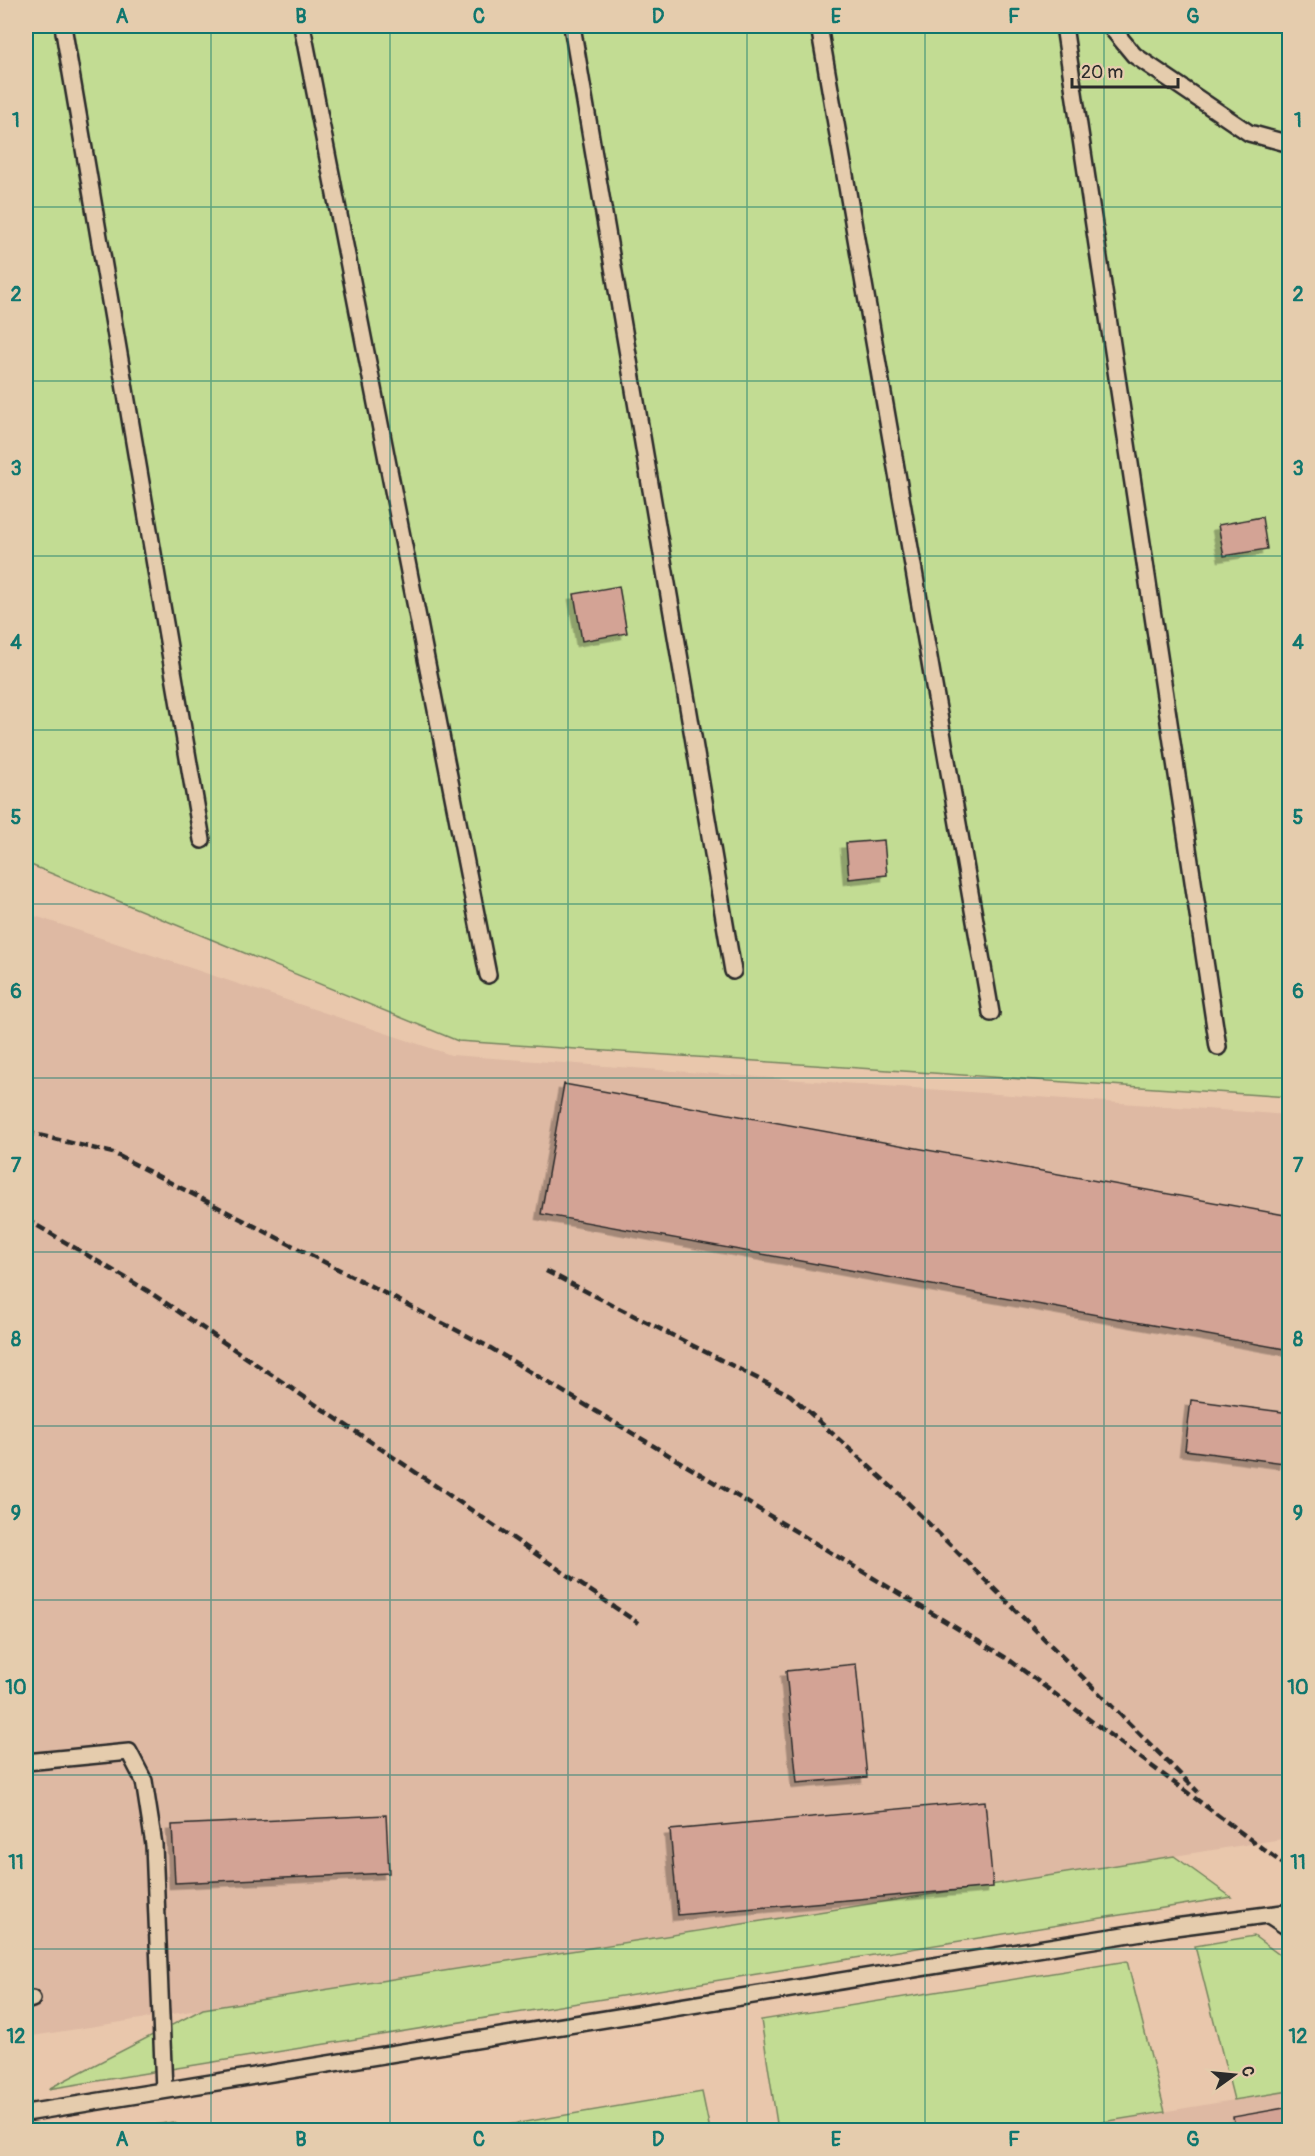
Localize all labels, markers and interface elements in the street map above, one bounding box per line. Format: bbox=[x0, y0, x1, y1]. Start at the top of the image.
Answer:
text: A bbox=[116, 4, 129, 29]
text: B bbox=[295, 4, 307, 29]
text: C bbox=[473, 4, 485, 29]
text: D bbox=[652, 4, 665, 29]
text: E bbox=[831, 4, 842, 29]
text: F bbox=[1008, 4, 1020, 29]
text: G bbox=[1186, 4, 1200, 29]
scale bar bbox=[1072, 51, 1178, 89]
text: 20 m bbox=[1081, 61, 1123, 84]
text: 1 bbox=[12, 108, 20, 133]
text: 1 bbox=[1294, 108, 1302, 133]
text: 2 bbox=[10, 282, 22, 307]
text: 2 bbox=[1292, 282, 1304, 307]
text: 3 bbox=[10, 456, 22, 481]
text: 3 bbox=[1292, 456, 1304, 481]
text: 4 bbox=[10, 630, 22, 655]
text: 4 bbox=[1292, 630, 1304, 655]
text: 5 bbox=[11, 805, 22, 830]
text: 5 bbox=[1293, 805, 1304, 830]
text: 6 bbox=[10, 979, 22, 1004]
text: 6 bbox=[1292, 979, 1304, 1004]
text: 7 bbox=[11, 1153, 22, 1178]
text: 7 bbox=[1293, 1153, 1304, 1178]
text: 8 bbox=[11, 1327, 21, 1352]
text: 8 bbox=[1293, 1327, 1303, 1352]
text: 9 bbox=[11, 1501, 21, 1526]
text: 9 bbox=[1293, 1501, 1303, 1526]
text: 10 bbox=[5, 1675, 27, 1700]
text: 10 bbox=[1287, 1675, 1309, 1700]
text: 11 bbox=[8, 1850, 24, 1875]
text: 11 bbox=[1290, 1850, 1306, 1875]
text: 12 bbox=[7, 2024, 26, 2049]
text: 12 bbox=[1289, 2024, 1308, 2049]
north arrow bbox=[1204, 2045, 1264, 2105]
text: С bbox=[1237, 2064, 1258, 2079]
text: A bbox=[116, 2127, 129, 2152]
text: B bbox=[295, 2127, 307, 2152]
text: C bbox=[473, 2127, 485, 2152]
text: D bbox=[652, 2127, 665, 2152]
text: E bbox=[831, 2127, 842, 2152]
text: F bbox=[1008, 2127, 1020, 2152]
text: G bbox=[1186, 2127, 1200, 2152]

